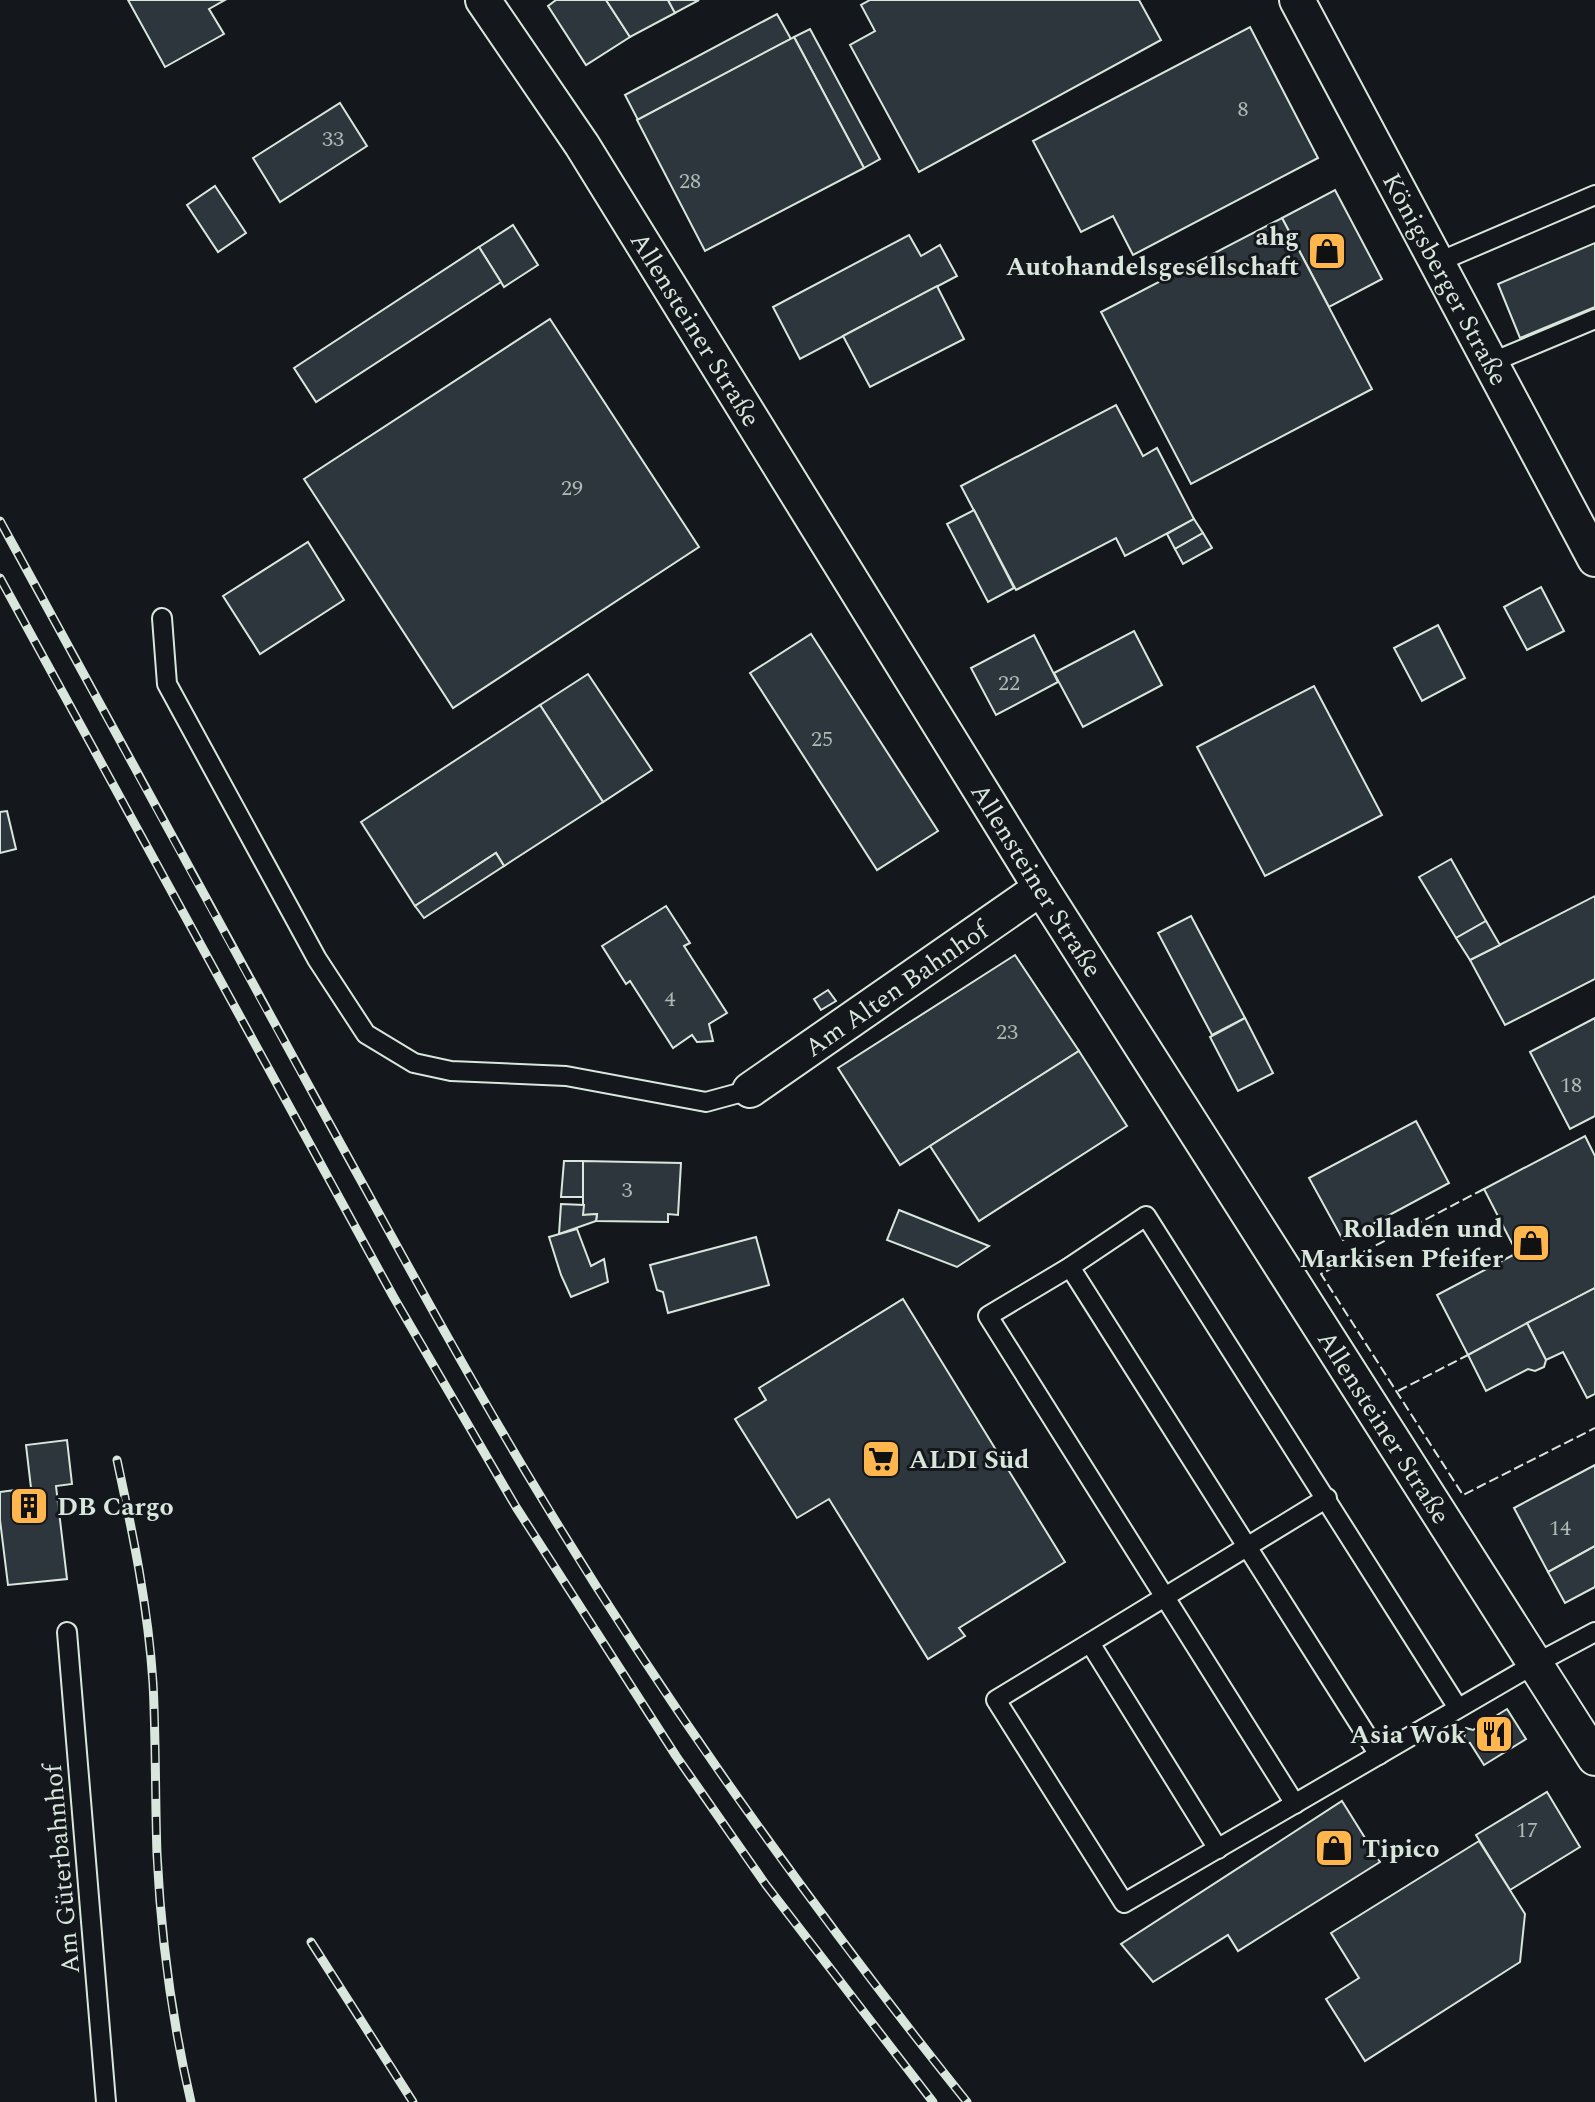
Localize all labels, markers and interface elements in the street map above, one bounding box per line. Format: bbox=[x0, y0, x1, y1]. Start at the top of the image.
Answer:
house number: 8 bbox=[1237, 93, 1249, 126]
house number: 33 bbox=[322, 123, 344, 156]
house number: 28 bbox=[679, 165, 701, 198]
street label: Königsberger Straße bbox=[1372, 166, 1518, 393]
place label: ahg Autohandelsgesellschaft bbox=[1006, 217, 1299, 287]
street label: Allensteiner Straße bbox=[619, 224, 770, 435]
shop icon: ahg Autohandelsgesellschaft bbox=[1306, 230, 1348, 272]
house number: 29 bbox=[561, 472, 583, 505]
house number: 22 bbox=[998, 667, 1020, 700]
house number: 25 bbox=[811, 723, 833, 756]
street label: Allensteiner Straße bbox=[960, 776, 1112, 986]
street label: Am Alten Bahnhof bbox=[796, 910, 999, 1068]
house number: 4 bbox=[664, 983, 676, 1016]
house number: 23 bbox=[996, 1016, 1018, 1049]
house number: 18 bbox=[1560, 1069, 1582, 1102]
house number: 3 bbox=[621, 1174, 633, 1207]
place label: Rolladen und Markisen Pfeifer bbox=[1300, 1209, 1504, 1279]
shop icon: Rolladen und Markisen Pfeifer bbox=[1510, 1222, 1552, 1264]
street label: Allensteiner Straße bbox=[1307, 1323, 1460, 1532]
supermarket icon: ALDI Süd bbox=[860, 1438, 902, 1480]
place label: ALDI Süd bbox=[909, 1440, 1029, 1480]
building icon: DB Cargo bbox=[8, 1485, 50, 1527]
place label: DB Cargo bbox=[57, 1487, 174, 1527]
house number: 14 bbox=[1549, 1512, 1571, 1545]
restaurant icon: Asia Wok bbox=[1473, 1713, 1515, 1755]
place label: Asia Wok bbox=[1350, 1715, 1466, 1755]
street label: Am Güterbahnhof bbox=[33, 1760, 91, 1976]
house number: 17 bbox=[1516, 1814, 1538, 1847]
shop icon: Tipico bbox=[1313, 1827, 1355, 1869]
place label: Tipico bbox=[1362, 1829, 1440, 1869]

